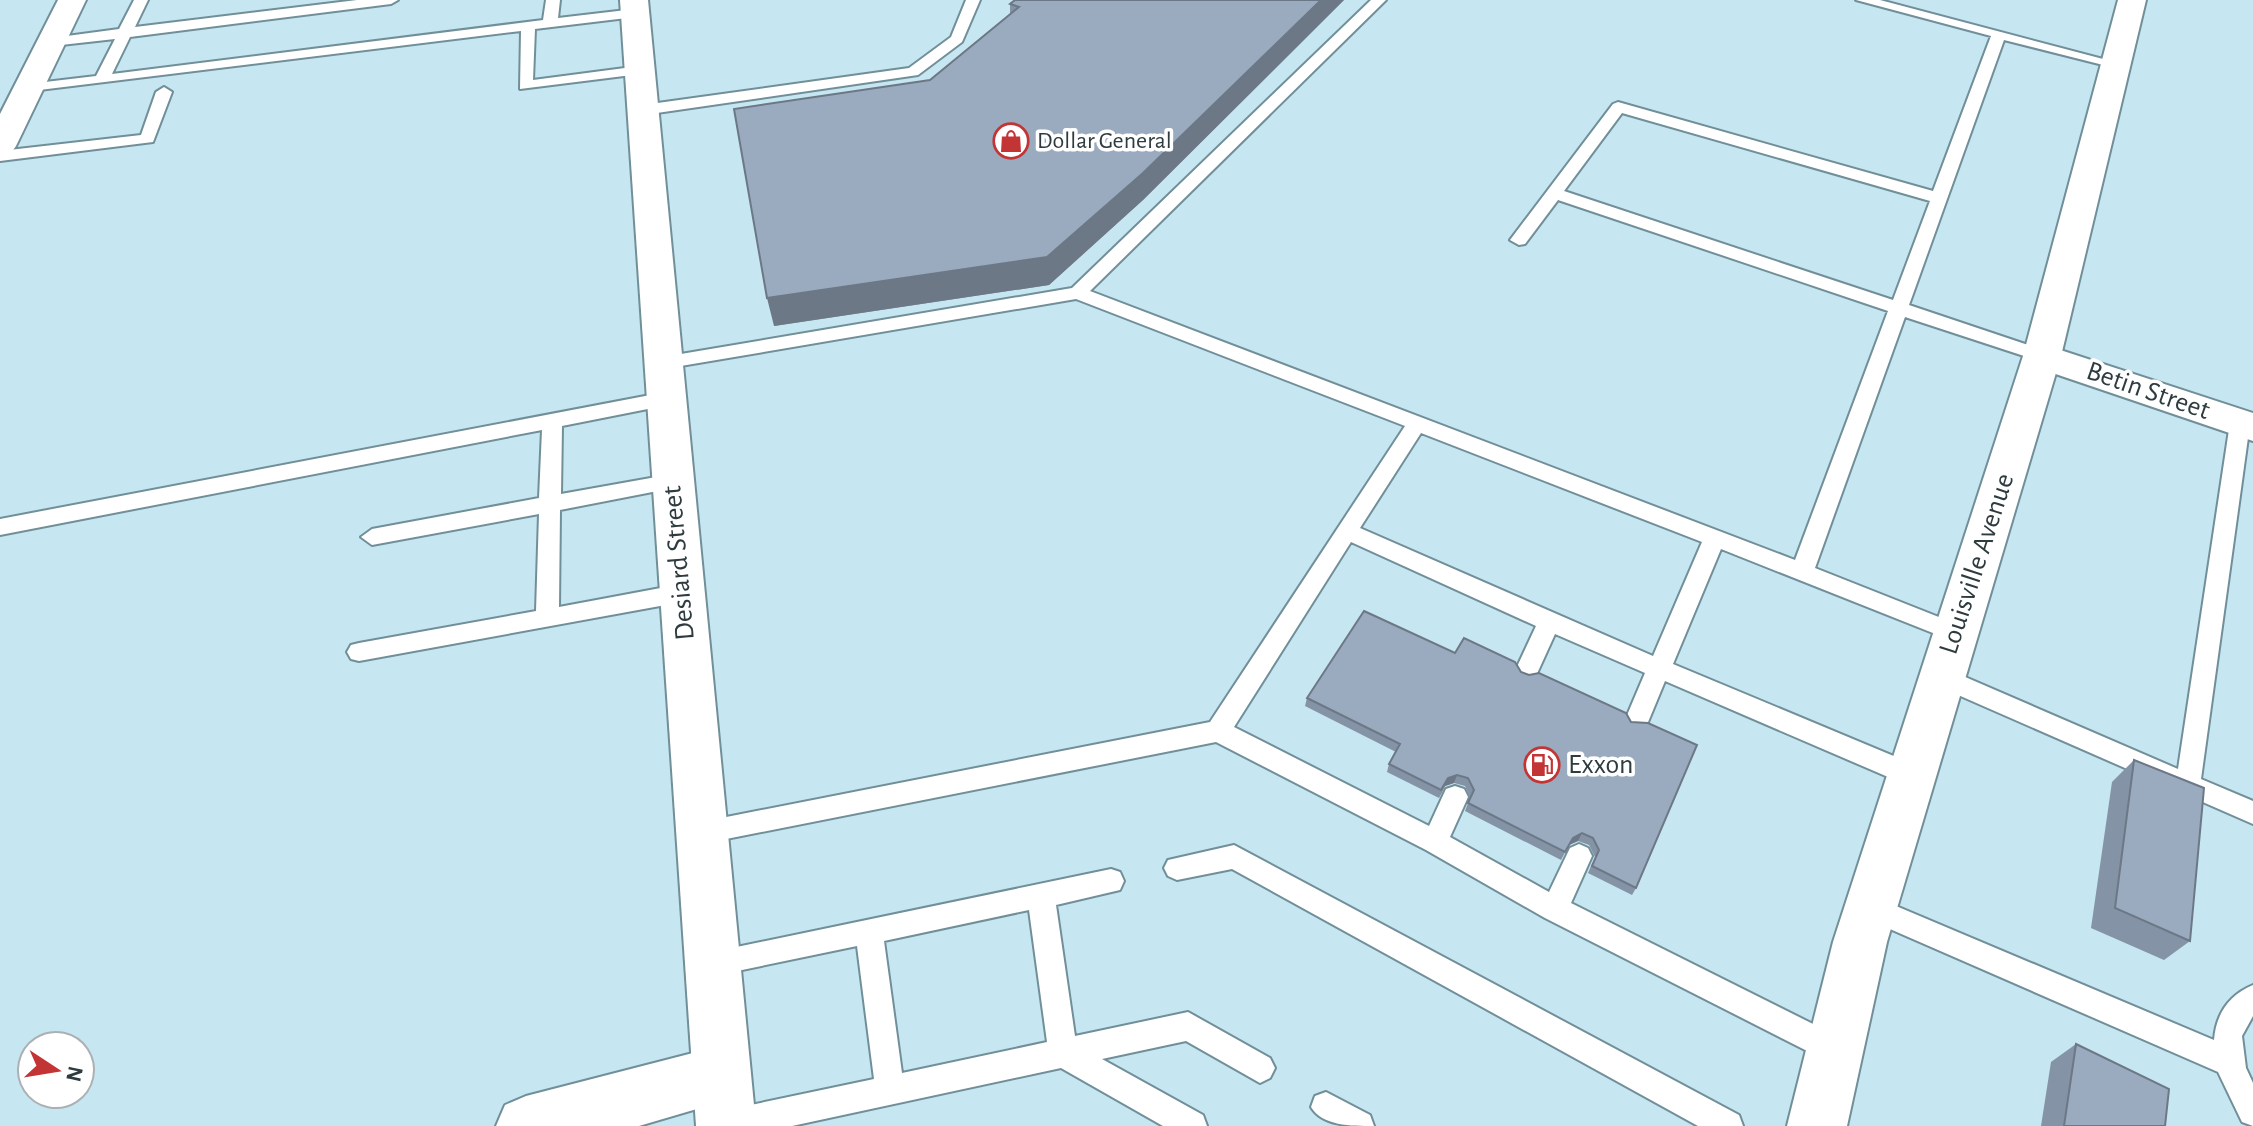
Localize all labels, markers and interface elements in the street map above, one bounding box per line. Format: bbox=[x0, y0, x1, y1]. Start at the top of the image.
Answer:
shop icon: Dollar General bbox=[992, 122, 1030, 160]
place label: Dollar General bbox=[1037, 129, 1172, 153]
street label: Betin Street bbox=[2083, 357, 2213, 425]
street label: Louisville Avenue bbox=[1935, 470, 2019, 658]
street label: Desiard Street bbox=[658, 485, 700, 641]
fuel station icon: Exxon bbox=[1523, 746, 1561, 784]
place label: Exxon bbox=[1568, 751, 1633, 779]
north arrow bbox=[16, 1030, 96, 1110]
text: N bbox=[62, 1064, 87, 1084]

